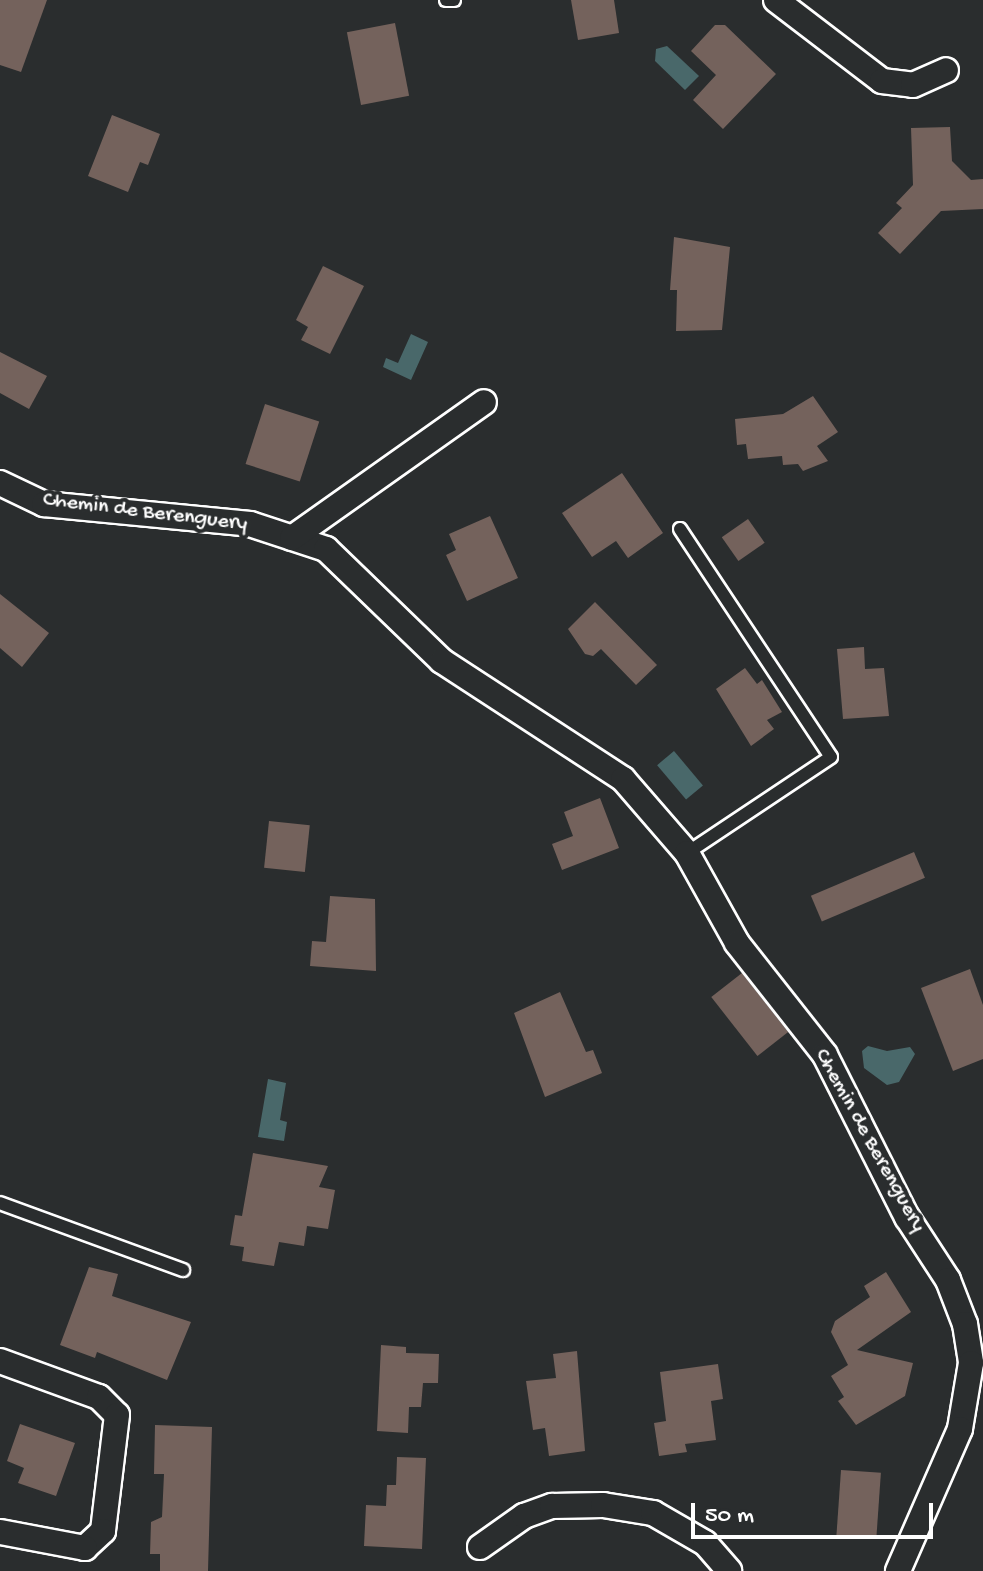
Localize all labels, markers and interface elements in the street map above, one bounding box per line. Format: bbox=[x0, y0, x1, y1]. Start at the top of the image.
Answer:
street label: Chemin de Berenguery bbox=[41, 487, 249, 539]
street label: Chemin de Berenguery bbox=[808, 1045, 930, 1237]
scale bar bbox=[695, 1487, 937, 1537]
text: 50 m bbox=[705, 1502, 754, 1531]

